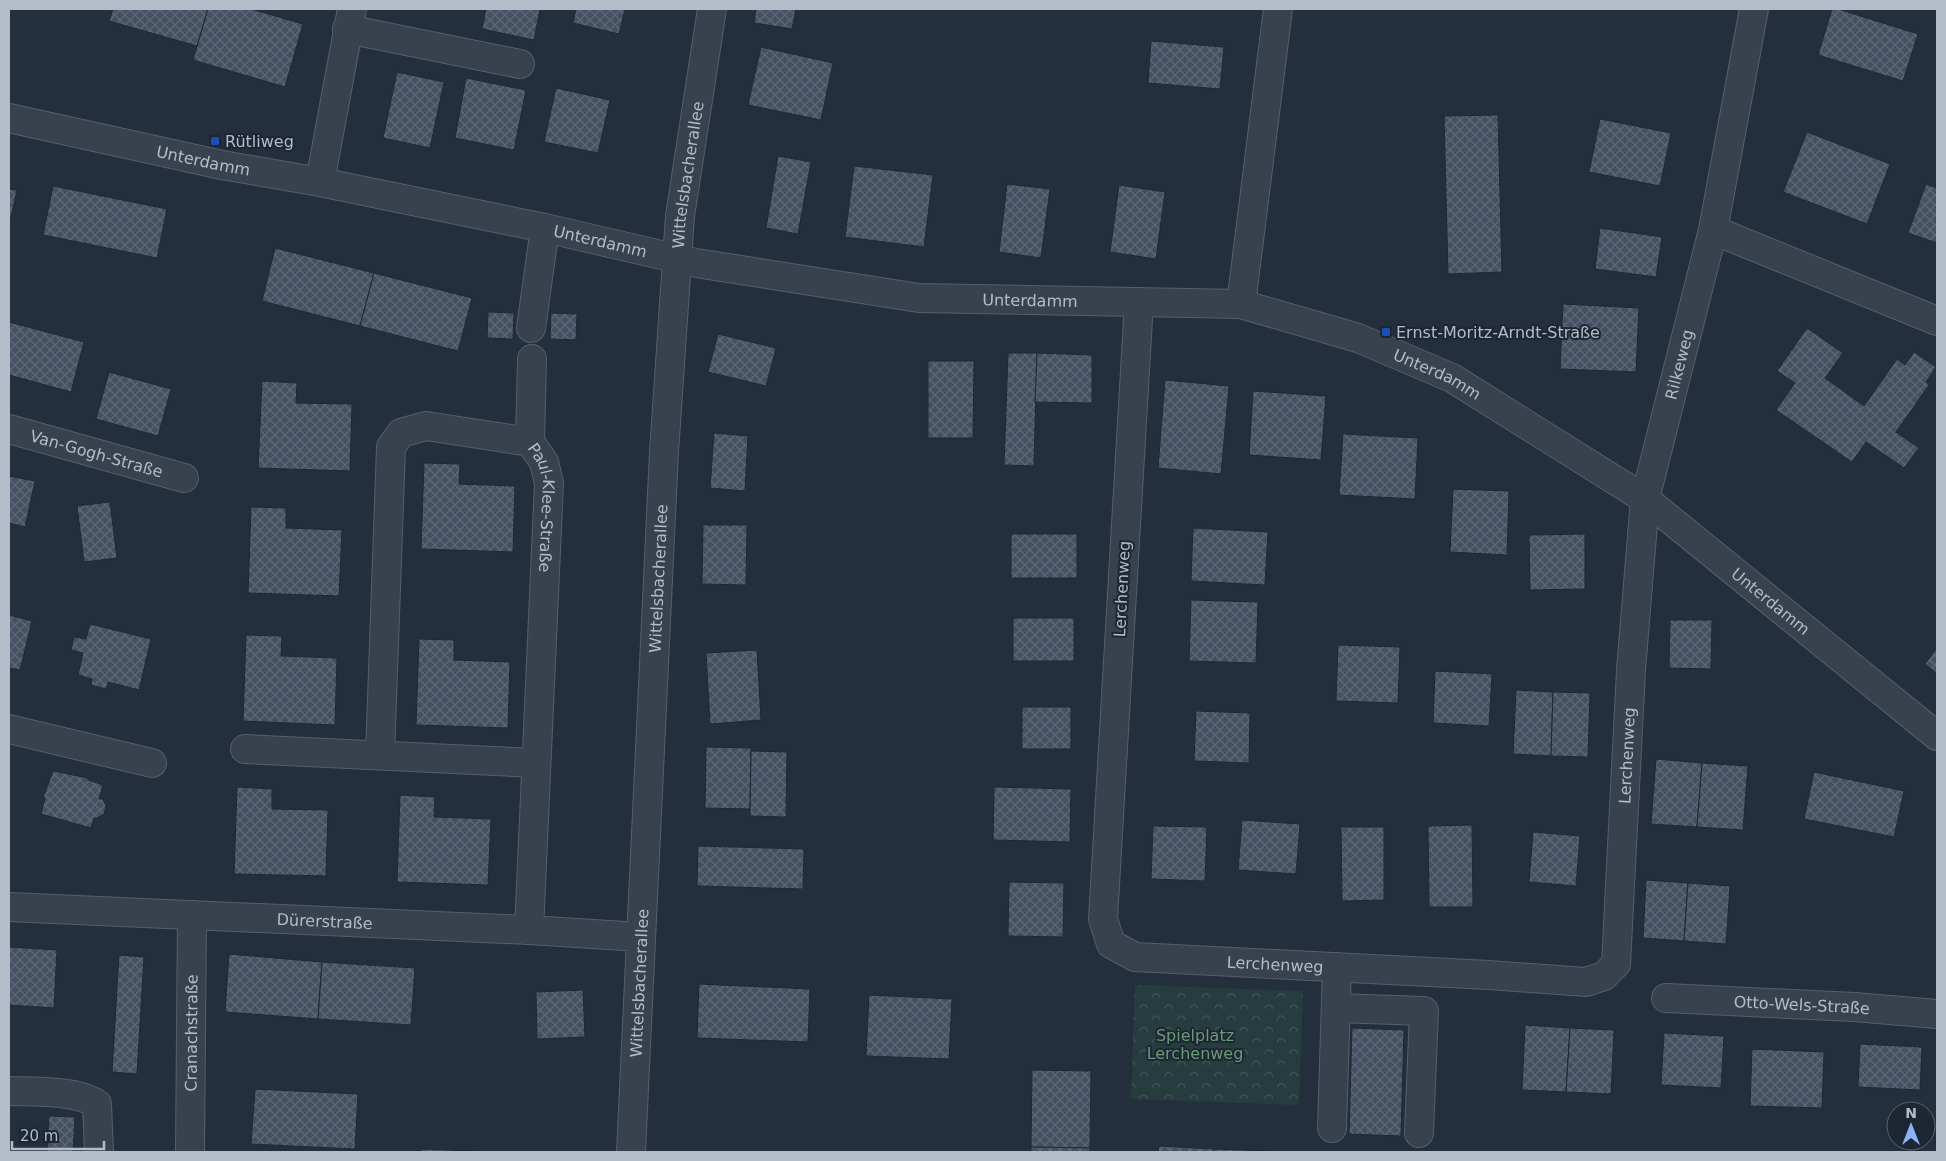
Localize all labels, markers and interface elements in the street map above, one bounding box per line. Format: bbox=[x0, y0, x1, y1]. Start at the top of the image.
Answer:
street label: Wittelsbacherallee bbox=[668, 100, 707, 249]
place label: Rütliweg bbox=[225, 132, 294, 151]
marker: Rütliweg bbox=[209, 135, 221, 147]
street label: Unterdamm bbox=[155, 141, 252, 179]
street label: Unterdamm bbox=[552, 221, 649, 261]
street label: Unterdamm bbox=[982, 290, 1078, 310]
place label: Ernst-Moritz-Arndt-Straße bbox=[1396, 323, 1600, 342]
marker: Ernst-Moritz-Arndt-Straße bbox=[1380, 326, 1392, 338]
street label: Rilkeweg bbox=[1661, 327, 1697, 402]
street label: Unterdamm bbox=[1391, 345, 1485, 403]
street label: Van-Gogh-Straße bbox=[28, 426, 165, 481]
street label: Paul-Klee-Straße bbox=[524, 439, 559, 573]
street label: Wittelsbacherallee bbox=[645, 504, 671, 653]
street label: Lerchenweg bbox=[1110, 540, 1134, 638]
street label: Unterdamm bbox=[1728, 564, 1814, 639]
street label: Lerchenweg bbox=[1615, 707, 1639, 804]
street label: Wittelsbacherallee bbox=[626, 908, 652, 1058]
street label: Dürerstraße bbox=[276, 909, 373, 933]
street label: Lerchenweg bbox=[1226, 952, 1324, 976]
street label: Cranachstraße bbox=[181, 974, 201, 1092]
street label: Otto-Wels-Straße bbox=[1733, 992, 1871, 1018]
park label: Spielplatz Lerchenweg bbox=[1147, 1026, 1243, 1063]
north arrow bbox=[1886, 1101, 1936, 1151]
text: N bbox=[1905, 1105, 1917, 1121]
scale bar bbox=[12, 1118, 105, 1150]
text: 20 m bbox=[20, 1127, 58, 1145]

